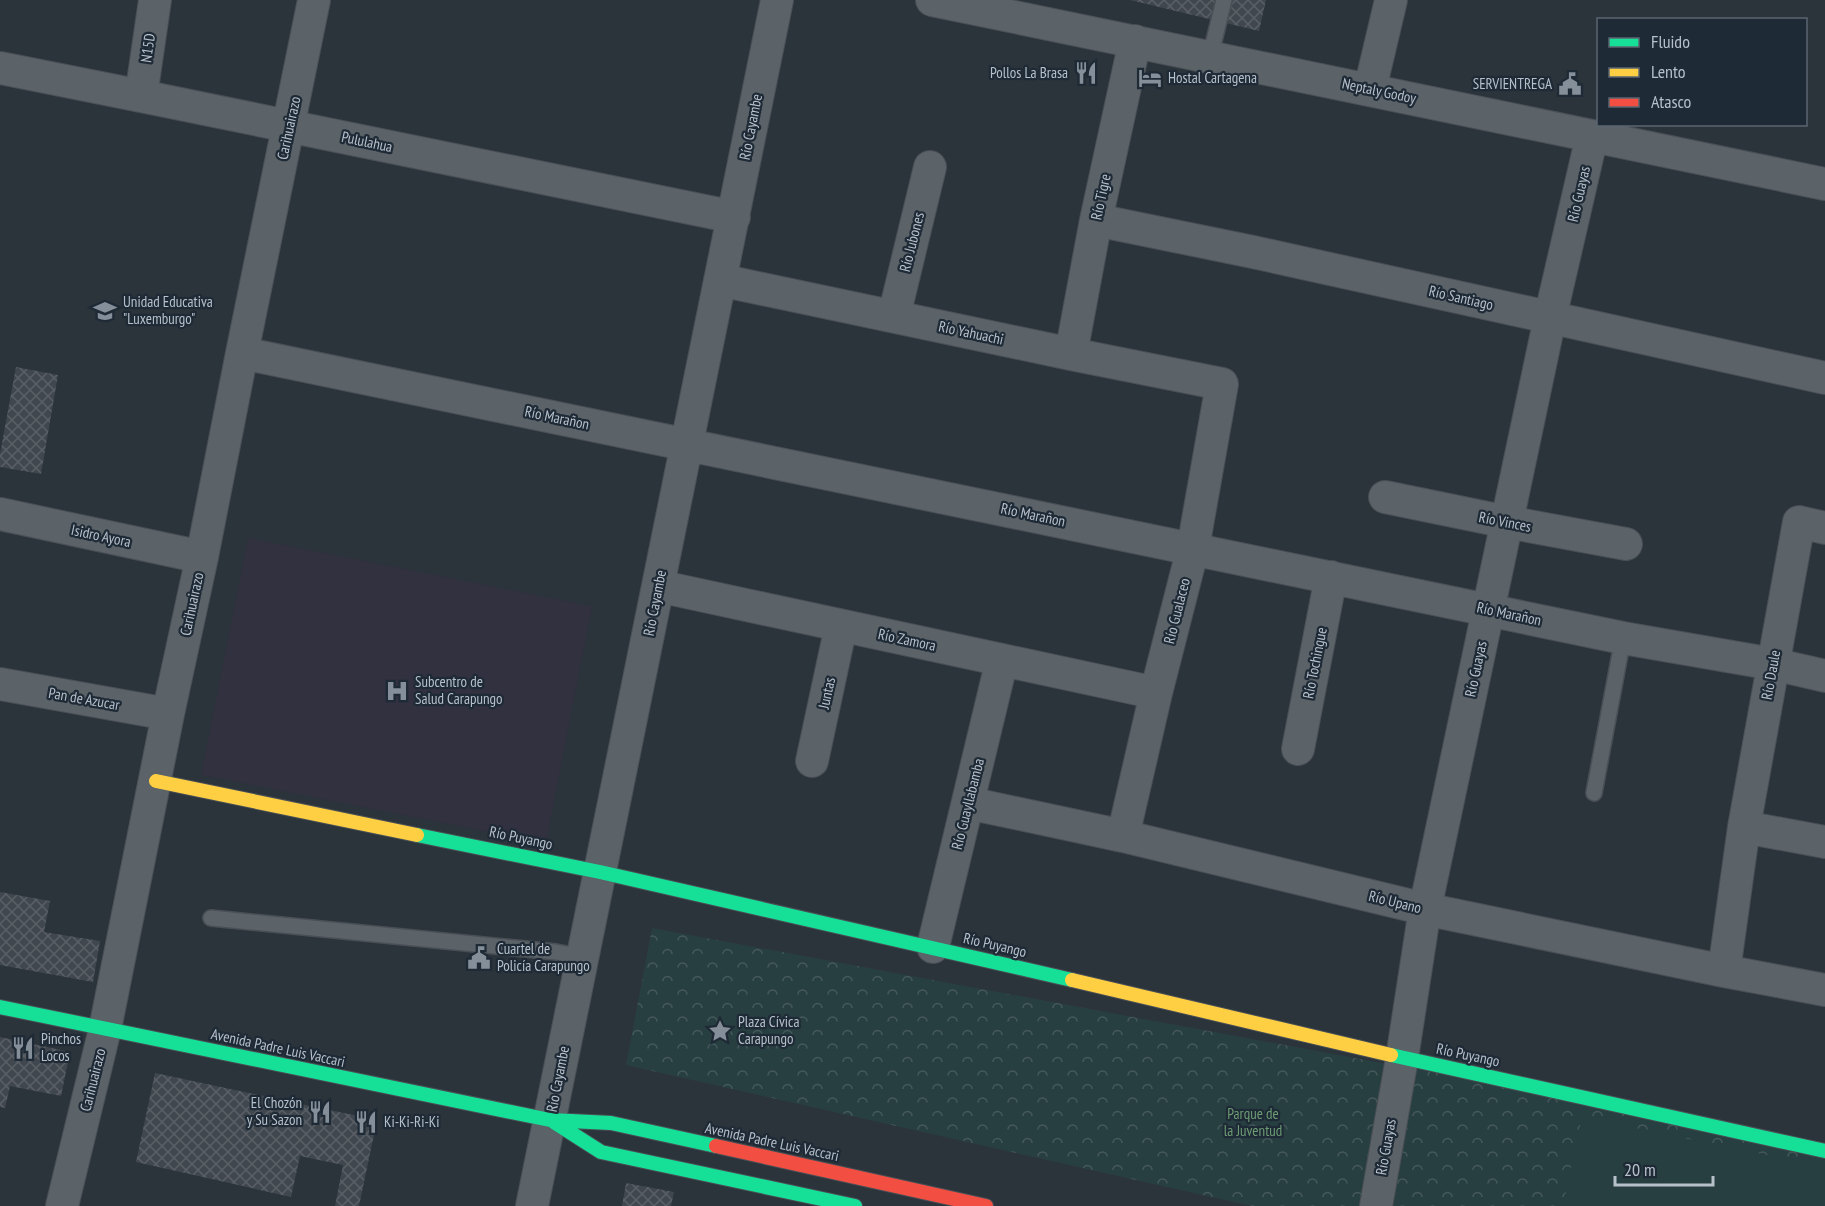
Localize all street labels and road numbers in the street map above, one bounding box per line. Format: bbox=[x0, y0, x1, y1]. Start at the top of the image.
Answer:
street label: N15D bbox=[136, 32, 159, 64]
street label: Neptaly Godoy bbox=[1340, 73, 1418, 108]
street label: Río Cayambe bbox=[735, 92, 766, 162]
street label: Carihuairazo bbox=[273, 95, 304, 161]
street label: Pululahua bbox=[340, 127, 394, 156]
street label: Río Guayas bbox=[1563, 164, 1594, 224]
street label: Río Tigre bbox=[1086, 172, 1115, 222]
street label: Río Jubones bbox=[895, 210, 928, 274]
street label: Río Santiago bbox=[1427, 281, 1495, 314]
street label: Río Yahuachi bbox=[937, 316, 1005, 349]
street label: Río Marañon bbox=[523, 401, 591, 434]
street label: Río Marañon bbox=[999, 498, 1067, 531]
street label: Río Vinces bbox=[1477, 507, 1533, 536]
street label: Isidro Ayora bbox=[70, 520, 133, 551]
street label: Río Cayambe bbox=[639, 568, 670, 638]
street label: Carihuairazo bbox=[176, 571, 207, 637]
street label: Río Gualaceo bbox=[1159, 576, 1194, 646]
street label: Río Marañon bbox=[1475, 597, 1543, 630]
street label: Río Zamora bbox=[876, 624, 938, 655]
street label: Río Tochingue bbox=[1298, 626, 1331, 700]
street label: Río Guayas bbox=[1460, 639, 1491, 699]
street label: Río Daule bbox=[1757, 649, 1784, 701]
street label: Juntas bbox=[814, 675, 839, 711]
street label: Pan de Azucar bbox=[47, 683, 122, 714]
street label: Río Guayllabamba bbox=[947, 756, 988, 852]
street label: Río Puyango bbox=[488, 822, 554, 853]
street label: Río Upano bbox=[1367, 886, 1423, 917]
street label: Río Puyango bbox=[962, 928, 1029, 961]
street label: Avenida Padre Luis Vaccari bbox=[209, 1024, 347, 1071]
street label: Río Puyango bbox=[1435, 1039, 1501, 1070]
street label: Río Cayambe bbox=[542, 1044, 573, 1114]
street label: Carihuairazo bbox=[76, 1046, 110, 1113]
street label: Río Guayas bbox=[1371, 1117, 1400, 1176]
street label: Avenida Padre Luis Vaccari bbox=[703, 1118, 841, 1165]

